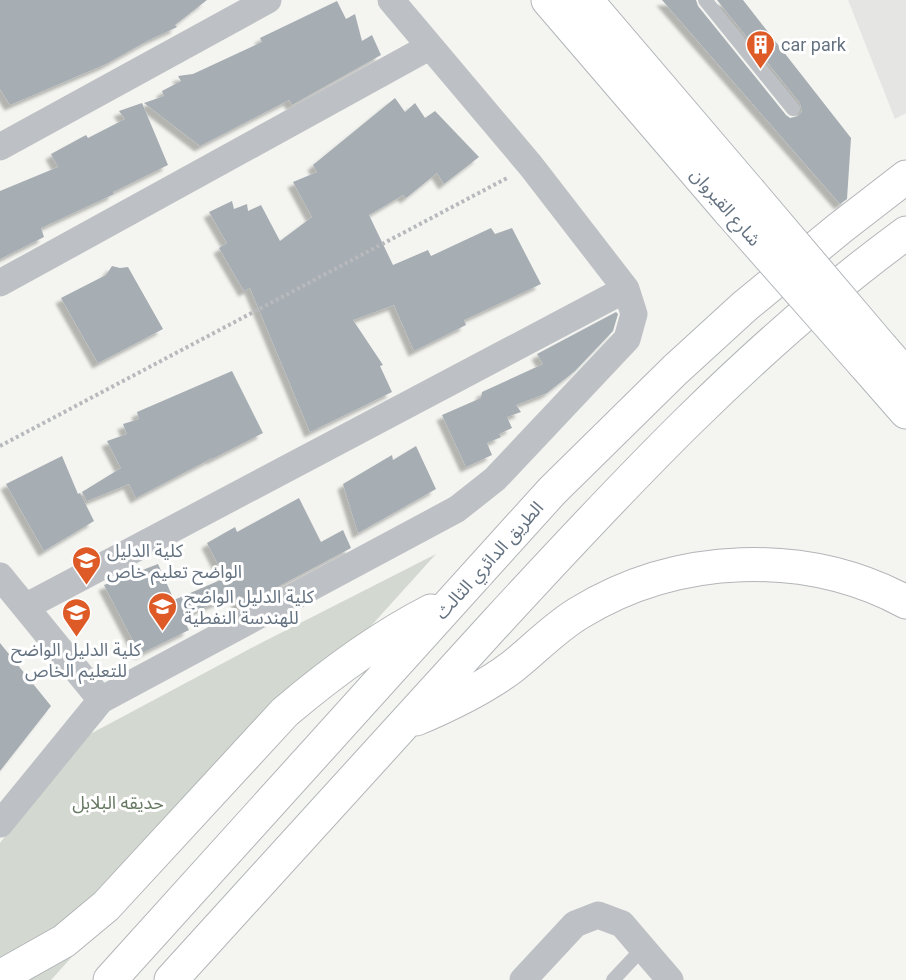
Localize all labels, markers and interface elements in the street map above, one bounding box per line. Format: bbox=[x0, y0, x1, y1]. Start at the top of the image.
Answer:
building icon: car park bbox=[744, 28, 776, 70]
place label: car park bbox=[781, 34, 847, 55]
street label: شارع القيروان bbox=[684, 164, 765, 253]
street label: الطريق الدائري الثالث bbox=[431, 497, 550, 625]
place label: كلية الدليل الواضح تعليم خاص bbox=[107, 540, 242, 585]
school or university icon: كلية الدليل الواضح تعليم خاص bbox=[70, 544, 102, 586]
place label: كلية الدليل الواضح للهندسة النفطية bbox=[184, 586, 315, 628]
school or university icon: كلية الدليل الواضح للهندسة النفطية bbox=[147, 590, 179, 632]
school or university icon: كلية الدليل الواضح للتعليم الخاص bbox=[60, 596, 92, 638]
place label: كلية الدليل الواضح للتعليم الخاص bbox=[11, 639, 142, 684]
park label: حديقه البلابل bbox=[72, 792, 164, 814]

